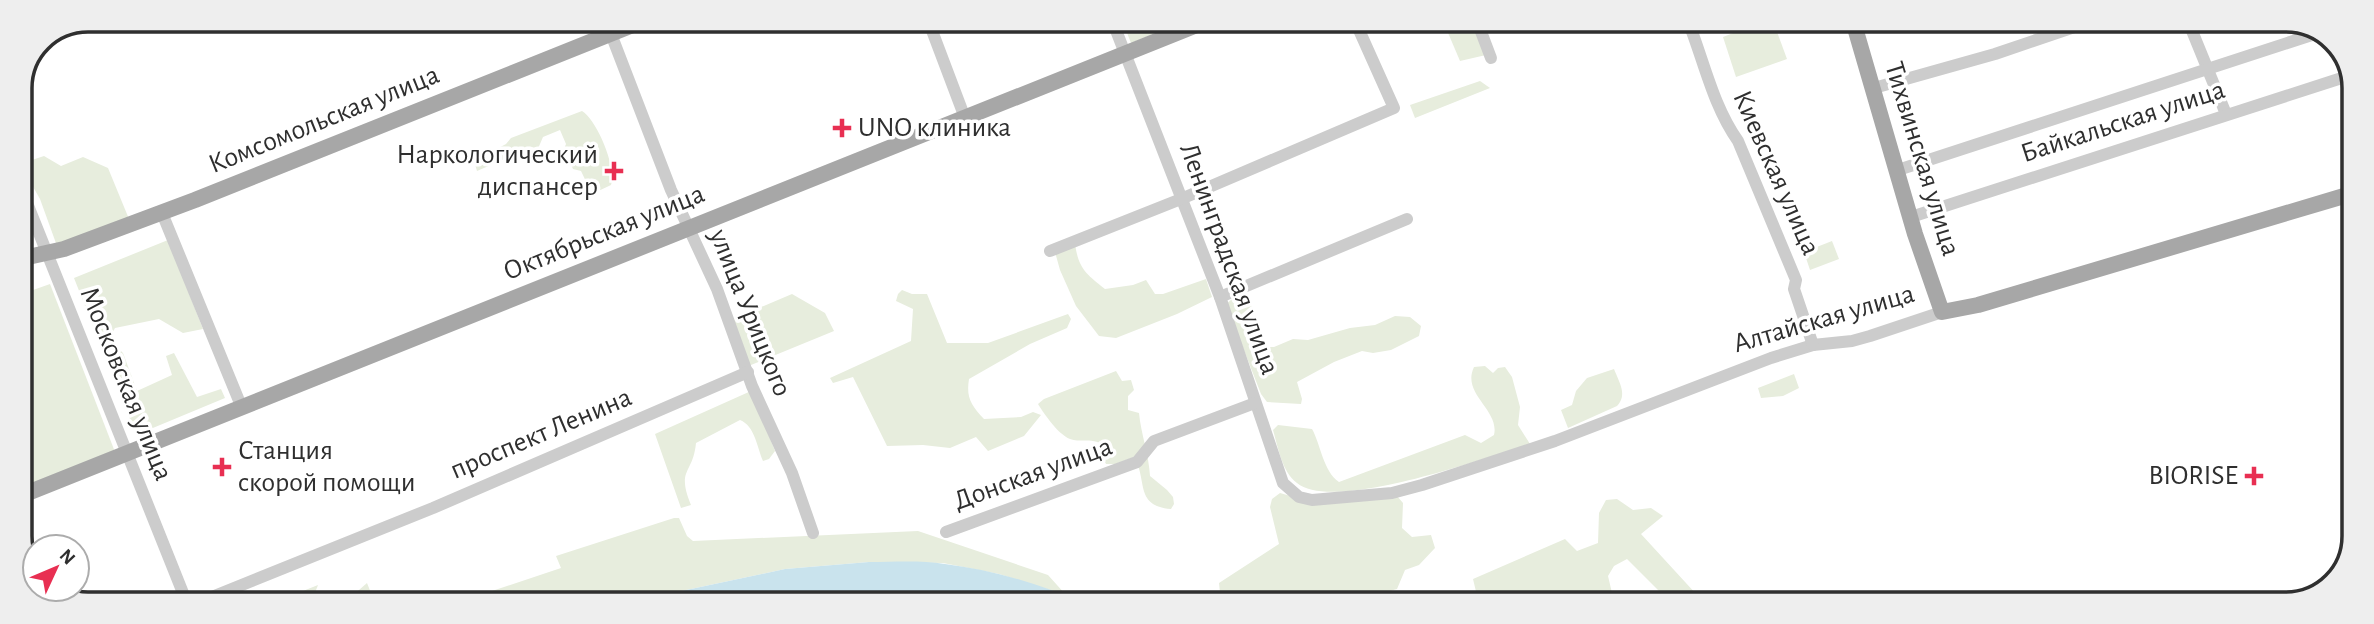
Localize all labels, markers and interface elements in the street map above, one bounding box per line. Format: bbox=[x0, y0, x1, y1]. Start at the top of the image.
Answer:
street label: Тихвинская улица bbox=[1879, 59, 1965, 259]
street label: Комсомольская улица bbox=[205, 61, 444, 179]
street label: Байкальская улица bbox=[2017, 76, 2229, 168]
street label: Киевская улица bbox=[1727, 87, 1825, 260]
place label: UNO клиника bbox=[858, 114, 1011, 142]
marker: UNO клиника bbox=[832, 118, 852, 138]
street label: Ленинградская улица bbox=[1174, 140, 1284, 379]
place label: Наркологический диспансер bbox=[396, 141, 598, 201]
marker: Наркологический диспансер bbox=[604, 161, 624, 181]
street label: Октябрьская улица bbox=[499, 180, 709, 286]
street label: улица Урицкого bbox=[703, 225, 796, 400]
street label: Алтайская улица bbox=[1730, 280, 1918, 358]
street label: Московская улица bbox=[74, 283, 178, 485]
street label: проспект Ленина bbox=[446, 383, 636, 485]
street label: Донская улица bbox=[950, 432, 1116, 516]
place label: Станция скорой помощи bbox=[238, 437, 416, 497]
marker: Станция скорой помощи bbox=[212, 457, 232, 477]
place label: BIORISE bbox=[2148, 462, 2238, 490]
marker: BIORISE bbox=[2244, 466, 2264, 486]
north arrow bbox=[21, 533, 91, 603]
text: N bbox=[56, 546, 79, 569]

